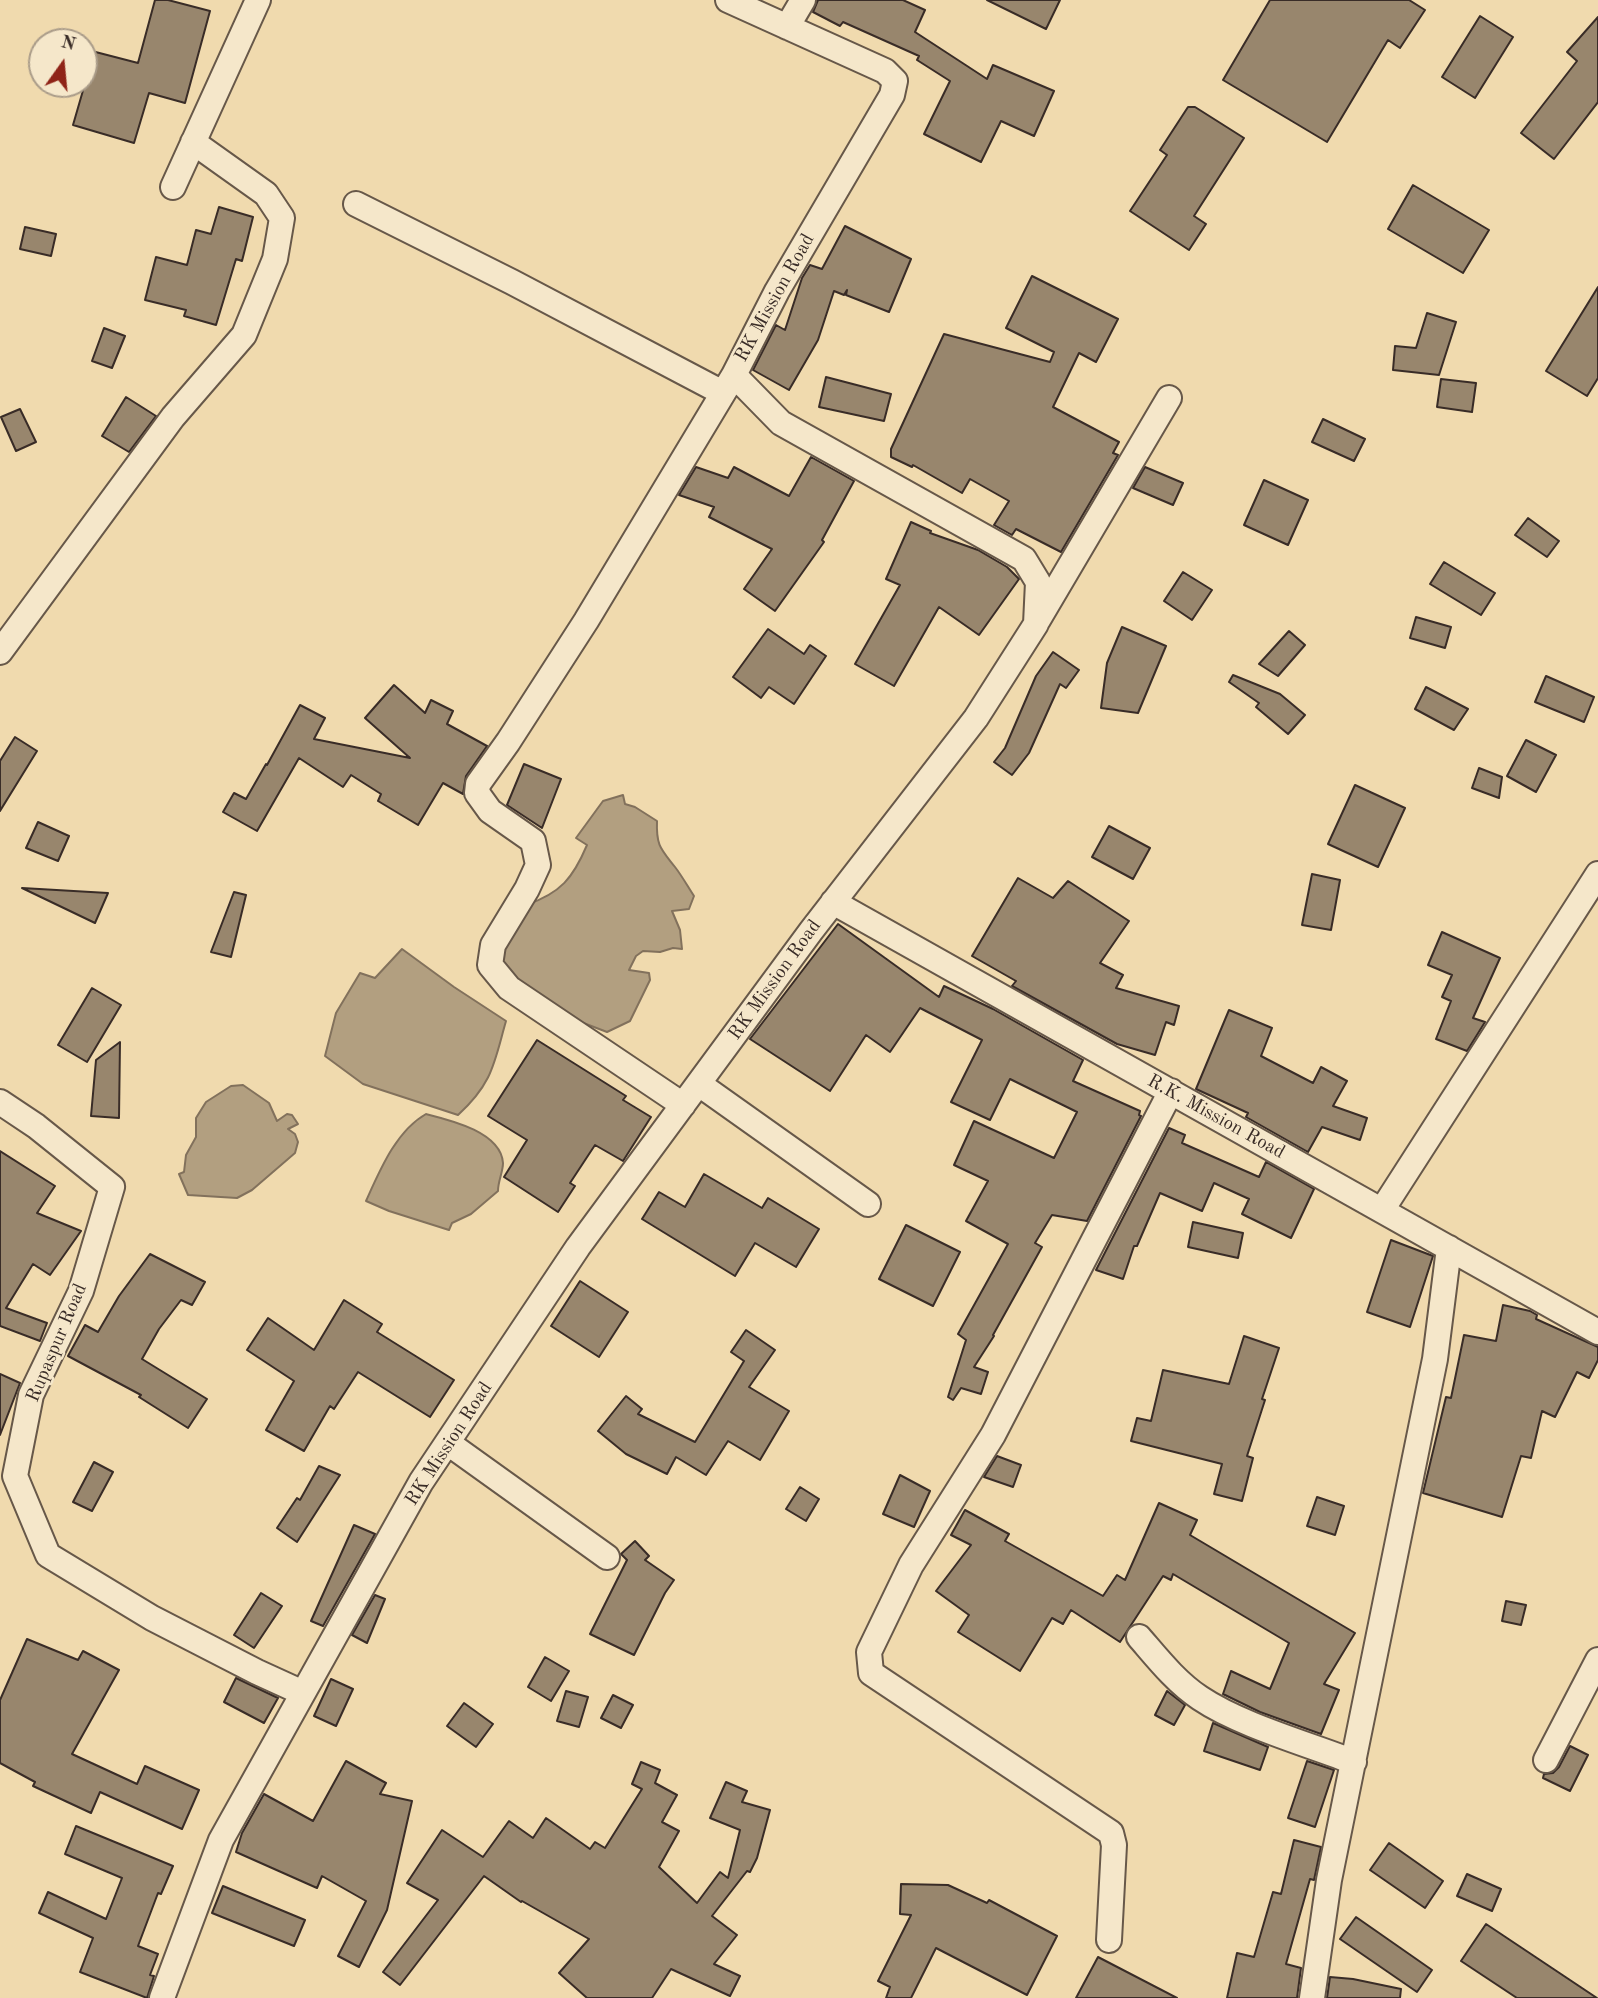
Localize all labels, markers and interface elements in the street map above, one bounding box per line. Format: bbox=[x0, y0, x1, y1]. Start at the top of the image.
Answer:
north arrow bbox=[28, 28, 98, 98]
text: N bbox=[59, 33, 78, 55]
street label: RK Mission Road bbox=[730, 230, 820, 366]
street label: RK Mission Road bbox=[724, 915, 826, 1045]
street label: R.K. Mission Road bbox=[1143, 1070, 1289, 1164]
street label: Rupaspur Road bbox=[22, 1280, 92, 1406]
street label: RK Mission Road bbox=[400, 1378, 498, 1510]

